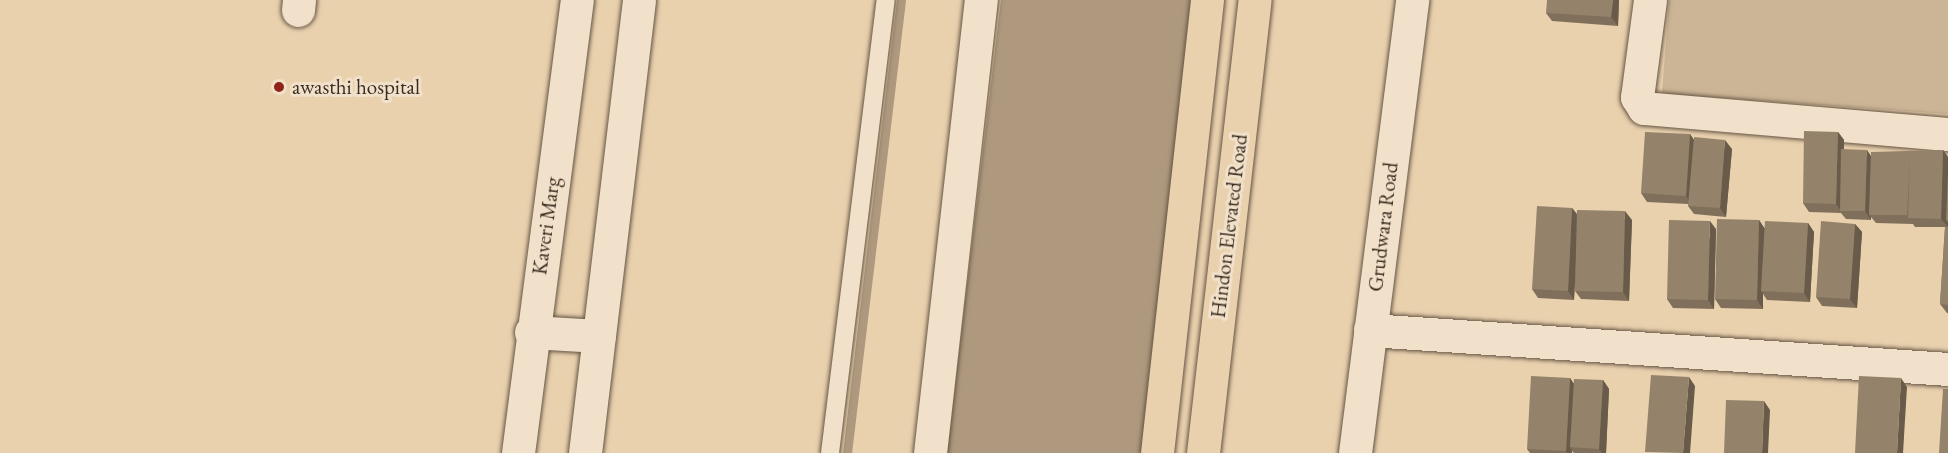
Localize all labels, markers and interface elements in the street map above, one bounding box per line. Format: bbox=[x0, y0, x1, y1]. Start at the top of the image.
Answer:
place label: awasthi hospital bbox=[292, 74, 420, 100]
marker: awasthi hospital bbox=[270, 78, 288, 96]
street label: Hindon Elevated Road bbox=[1205, 133, 1253, 319]
street label: Grudwara Road bbox=[1363, 161, 1403, 293]
street label: Kaveri Marg bbox=[527, 175, 565, 277]

